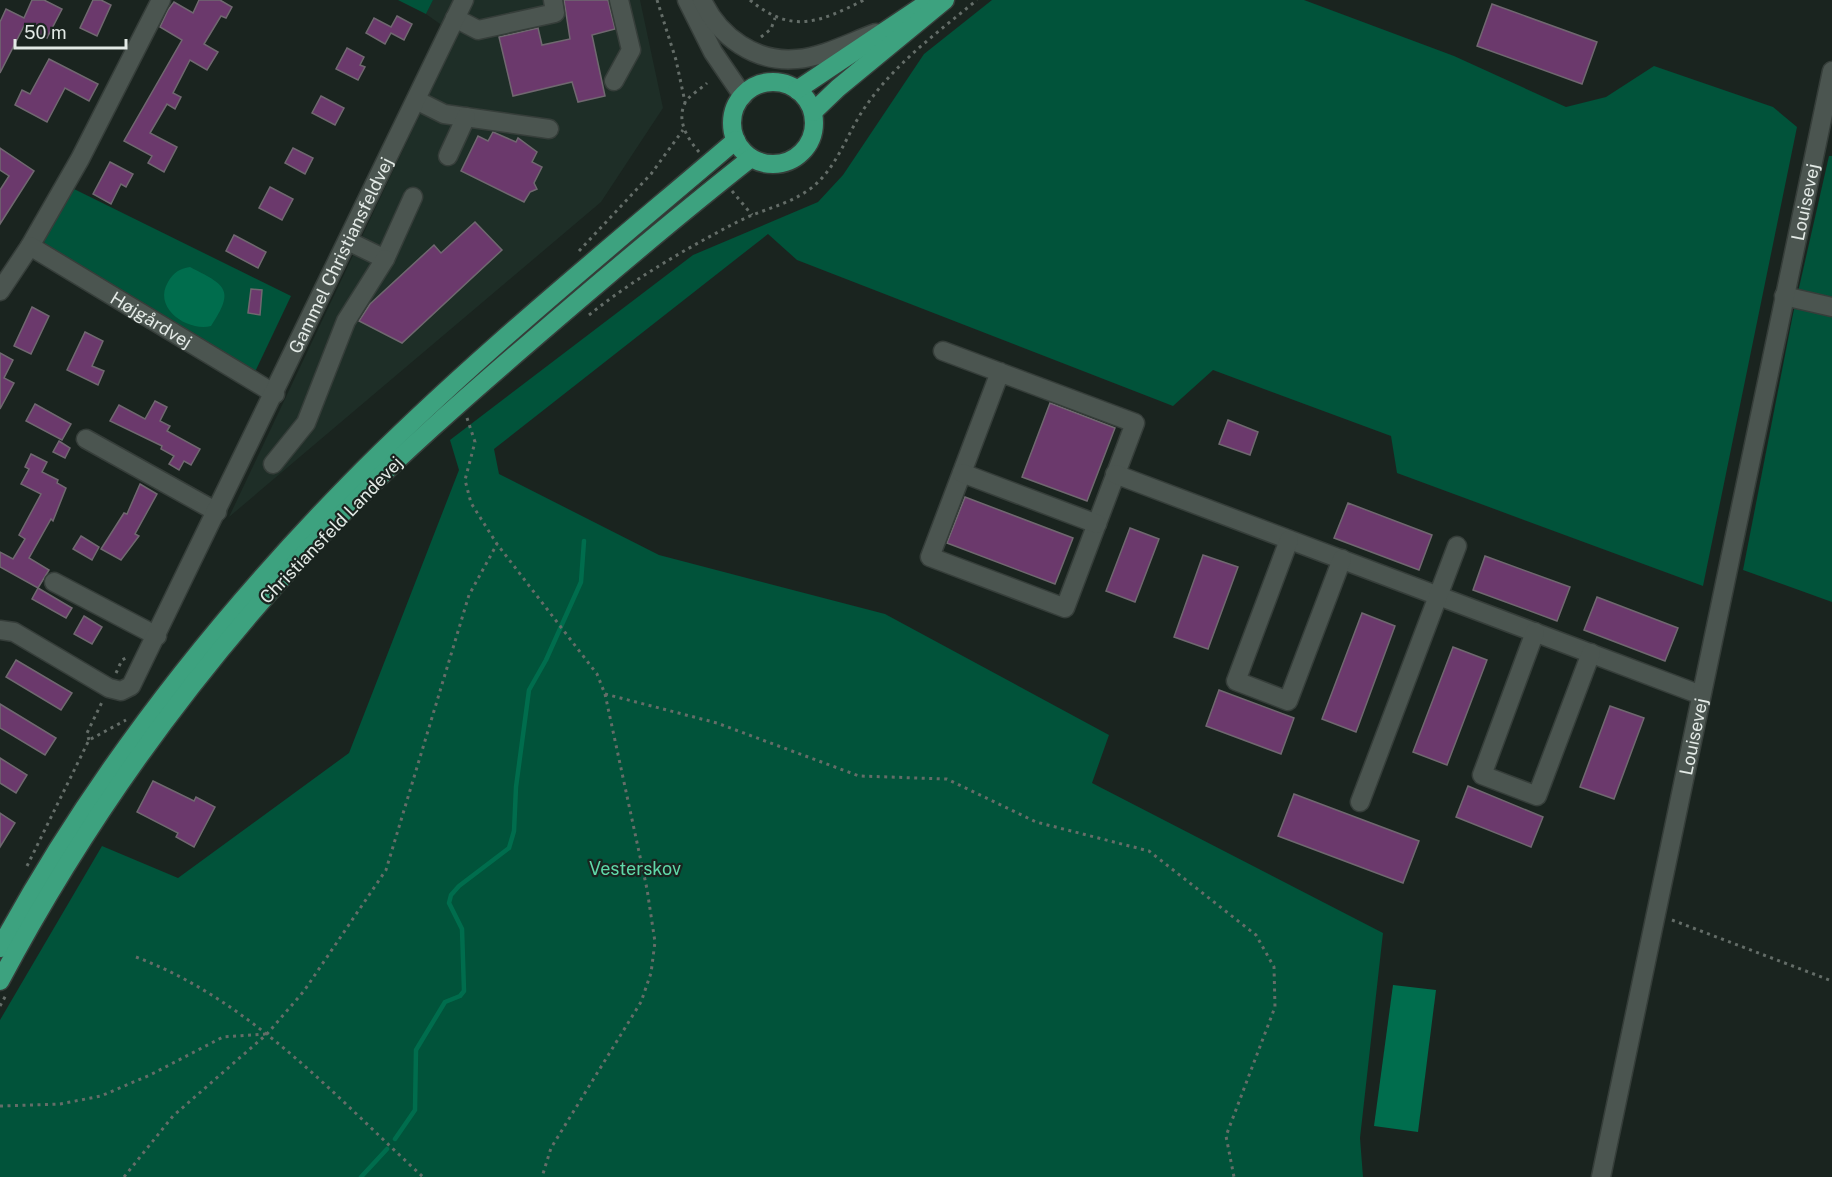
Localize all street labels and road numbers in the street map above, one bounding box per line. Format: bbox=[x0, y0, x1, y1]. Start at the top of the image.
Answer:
street label: Gammel Christiansfeldvej bbox=[284, 154, 397, 356]
street label: Louisevej bbox=[1786, 162, 1823, 242]
street label: Højgårdvej bbox=[107, 287, 196, 352]
street label: Christiansfeld Landevej bbox=[255, 452, 407, 608]
street label: Louisevej bbox=[1675, 696, 1711, 777]

